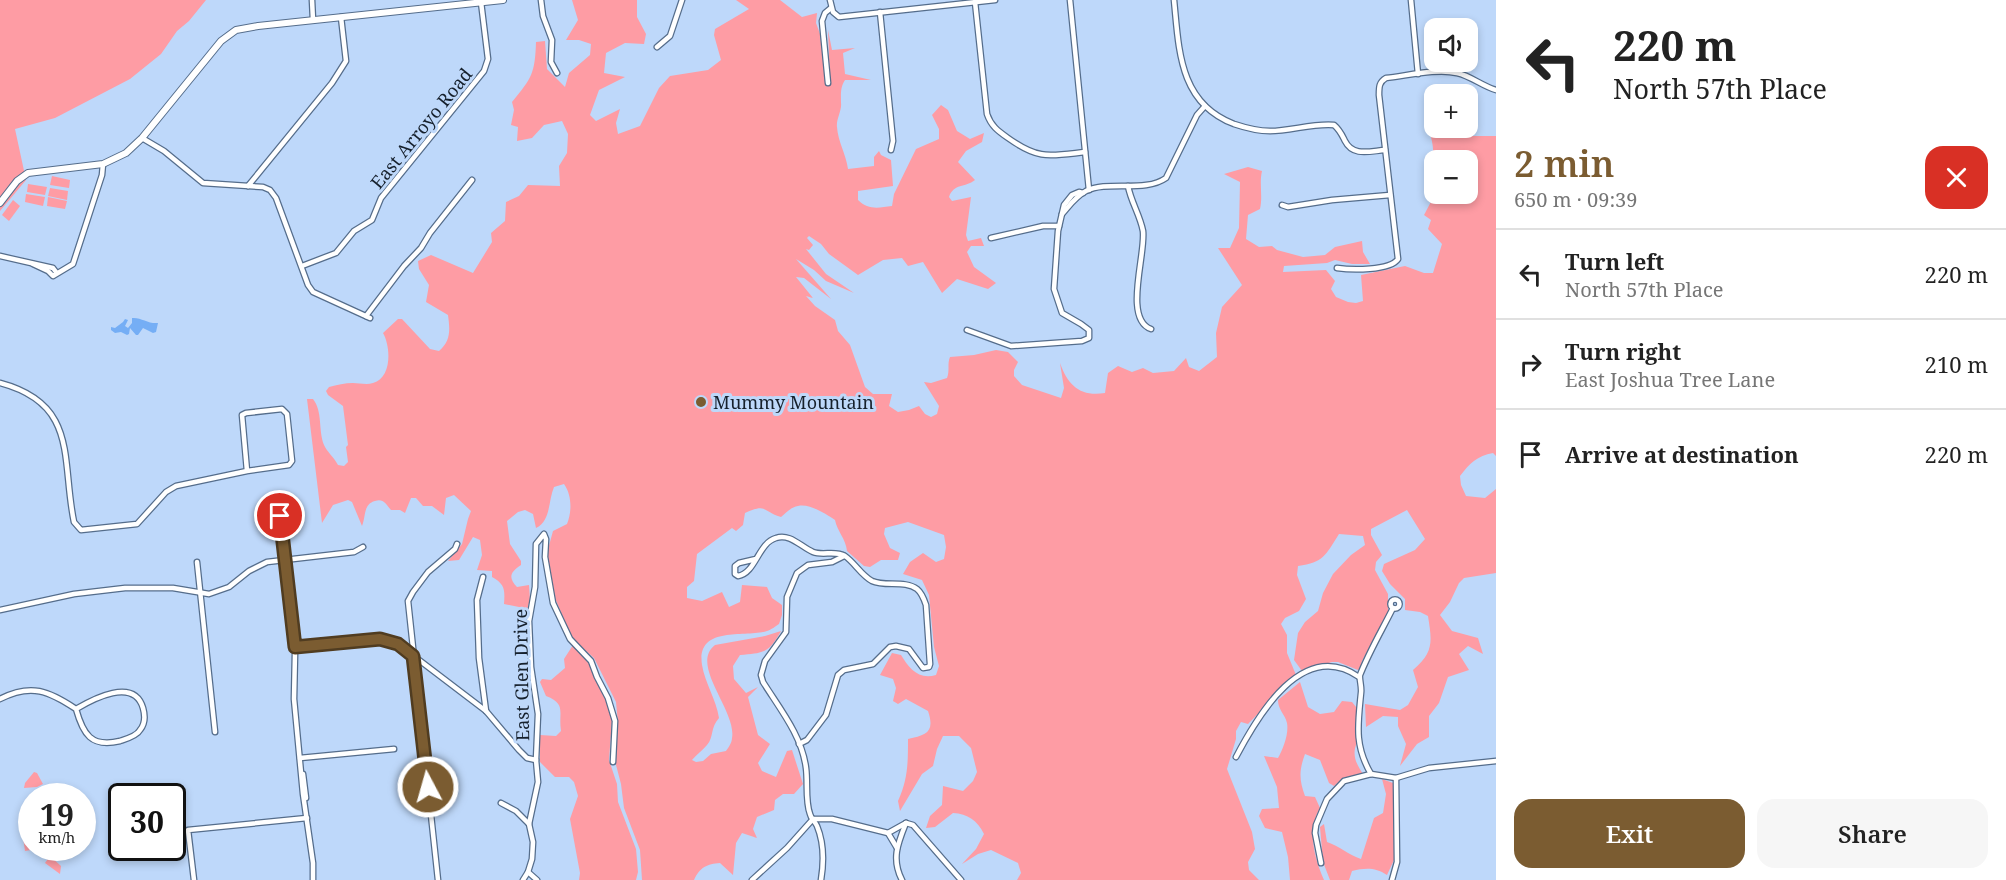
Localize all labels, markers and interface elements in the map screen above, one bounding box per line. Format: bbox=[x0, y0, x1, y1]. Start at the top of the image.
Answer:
text: 220 m bbox=[1613, 16, 1737, 73]
map controls bbox=[1424, 18, 1478, 204]
button: sound bbox=[1424, 18, 1478, 72]
icon: left bbox=[1514, 24, 1592, 102]
street label: East Arroyo Road bbox=[365, 63, 477, 193]
text: North 57th Place bbox=[1613, 70, 1827, 107]
button: + bbox=[1424, 84, 1478, 138]
text: 2 min bbox=[1514, 139, 1615, 188]
button: close bbox=[1925, 146, 1988, 209]
button: − bbox=[1424, 150, 1478, 204]
text: 650 m · 09:39 bbox=[1514, 186, 1637, 213]
text: Turn left bbox=[1565, 246, 1664, 276]
icon: left bbox=[1514, 258, 1547, 291]
text: 220 m bbox=[1925, 259, 1988, 289]
text: North 57th Place bbox=[1565, 276, 1724, 303]
text: Turn right bbox=[1565, 336, 1681, 366]
icon: right bbox=[1514, 348, 1547, 381]
text: 210 m bbox=[1925, 349, 1988, 379]
text: East Joshua Tree Lane bbox=[1565, 366, 1775, 393]
place label: Mummy Mountain bbox=[713, 390, 874, 414]
marker: Mummy Mountain bbox=[694, 395, 708, 409]
icon: arrive bbox=[1514, 438, 1547, 471]
text: Arrive at destination bbox=[1565, 439, 1799, 469]
text: 220 m bbox=[1925, 439, 1988, 469]
pin bbox=[254, 490, 305, 541]
icon: arrive bbox=[263, 499, 296, 532]
street label: East Glen Drive bbox=[508, 609, 534, 741]
position arrow bbox=[396, 755, 460, 819]
speed limit sign: 30 bbox=[108, 783, 186, 861]
text: 19 bbox=[40, 794, 74, 835]
button: Exit bbox=[1514, 799, 1745, 868]
button: Share bbox=[1757, 799, 1988, 868]
text: km/h bbox=[39, 827, 75, 847]

